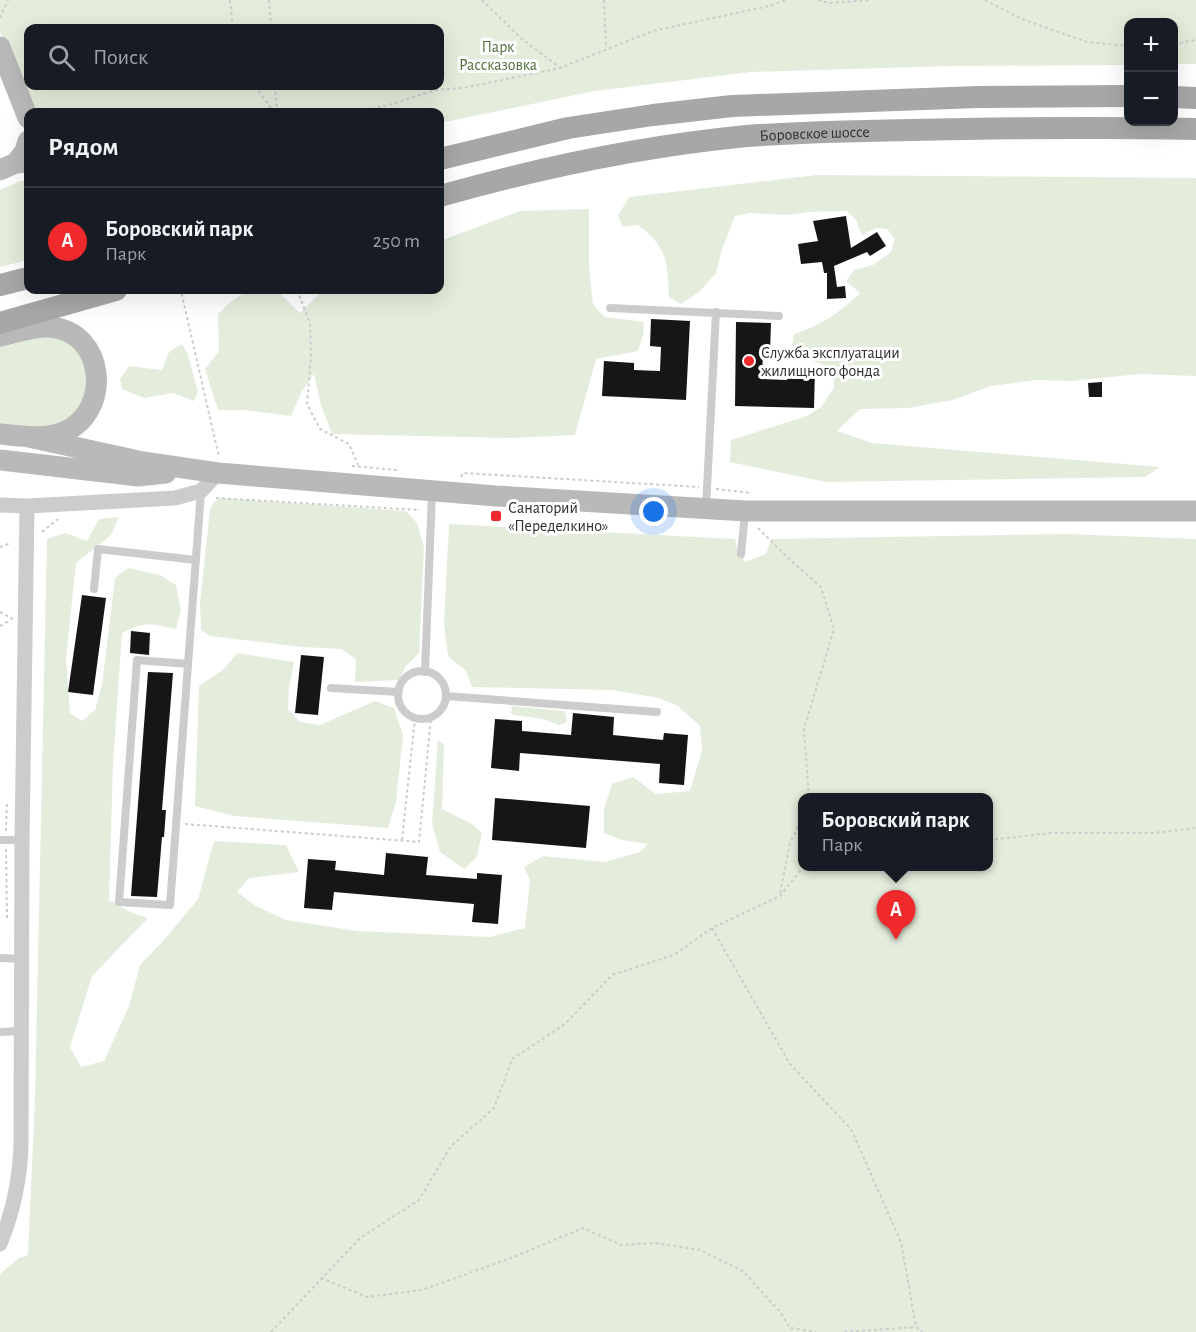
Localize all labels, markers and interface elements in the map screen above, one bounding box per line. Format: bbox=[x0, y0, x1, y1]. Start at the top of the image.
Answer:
map controls bbox=[1124, 18, 1178, 126]
button: + bbox=[1124, 18, 1178, 72]
search box bbox=[24, 24, 444, 90]
park label: Парк Рассказовка bbox=[459, 39, 537, 73]
icon: search bbox=[45, 41, 78, 74]
text: Поиск bbox=[93, 46, 148, 68]
button: − bbox=[1124, 72, 1178, 126]
street label: Боровское шоссе bbox=[759, 124, 870, 144]
text: Рядом bbox=[48, 134, 119, 160]
text: Боровский парк bbox=[105, 218, 253, 240]
text: A bbox=[62, 231, 74, 251]
text: 250 m bbox=[373, 231, 420, 251]
text: Парк bbox=[105, 244, 146, 264]
place label: Служба эксплуатации жилищного фонда bbox=[761, 345, 900, 379]
marker: Служба эксплуатации жилищного фонда bbox=[742, 354, 756, 368]
your location bbox=[639, 497, 668, 526]
place label: Санаторий «Переделкино» bbox=[508, 500, 608, 534]
marker: Санаторий «Переделкино» bbox=[489, 509, 503, 523]
popup bbox=[798, 793, 993, 871]
text: Боровский парк bbox=[821, 809, 970, 831]
text: Парк bbox=[821, 835, 862, 855]
pin: A bbox=[876, 890, 916, 940]

